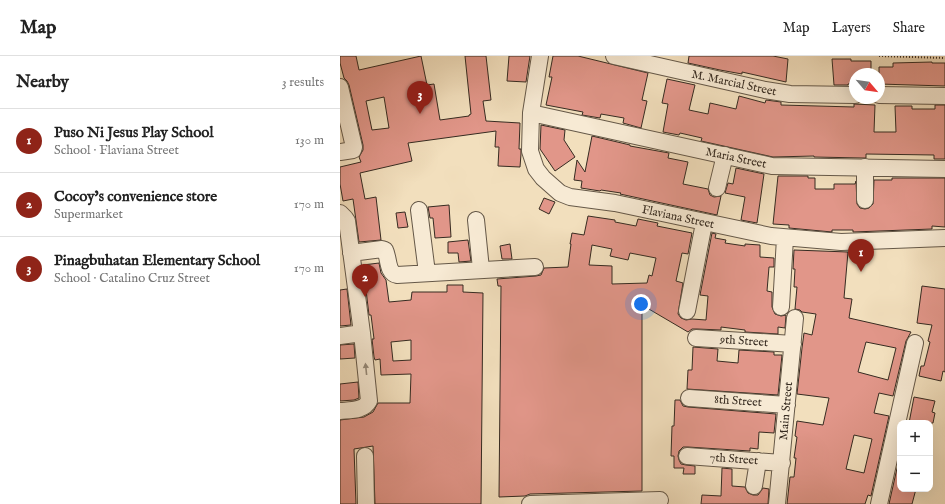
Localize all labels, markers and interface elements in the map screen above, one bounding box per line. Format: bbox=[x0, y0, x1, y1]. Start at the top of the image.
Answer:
text: Map bbox=[20, 16, 56, 40]
text: Map bbox=[783, 19, 810, 37]
text: Layers bbox=[832, 19, 871, 37]
text: Share bbox=[893, 19, 925, 37]
street label: M. Marcial Street bbox=[690, 67, 778, 99]
north arrow bbox=[849, 68, 885, 104]
text: Nearby bbox=[16, 72, 69, 93]
text: 3 results bbox=[282, 74, 324, 91]
pin: 3 bbox=[407, 81, 433, 114]
text: Puso Ni Jesus Play School bbox=[54, 123, 214, 142]
text: 1 bbox=[27, 132, 31, 149]
text: 130 m bbox=[295, 132, 324, 149]
text: School · Flaviana Street bbox=[54, 142, 179, 159]
street label: Maria Street bbox=[704, 144, 768, 172]
text: Cocoy's convenience store bbox=[54, 187, 217, 206]
text: 2 bbox=[26, 196, 32, 213]
text: 170 m bbox=[294, 196, 324, 213]
street label: Flaviana Street bbox=[640, 202, 716, 232]
text: Supermarket bbox=[54, 206, 123, 223]
pin: 1 bbox=[848, 239, 874, 272]
text: Pinagbuhatan Elementary School bbox=[54, 251, 260, 270]
text: 3 bbox=[27, 260, 31, 277]
text: 170 m bbox=[294, 260, 324, 277]
pin: 2 bbox=[352, 264, 378, 297]
text: School · Catalino Cruz Street bbox=[54, 270, 210, 287]
your location bbox=[631, 294, 651, 314]
street label: 9th Street bbox=[718, 332, 769, 350]
one-way arrow bbox=[362, 363, 369, 375]
street label: Main Street bbox=[776, 381, 796, 441]
street label: 8th Street bbox=[714, 392, 762, 410]
map controls bbox=[897, 420, 933, 492]
button: + bbox=[897, 420, 933, 456]
street label: 7th Street bbox=[709, 450, 759, 468]
button: − bbox=[897, 456, 933, 492]

